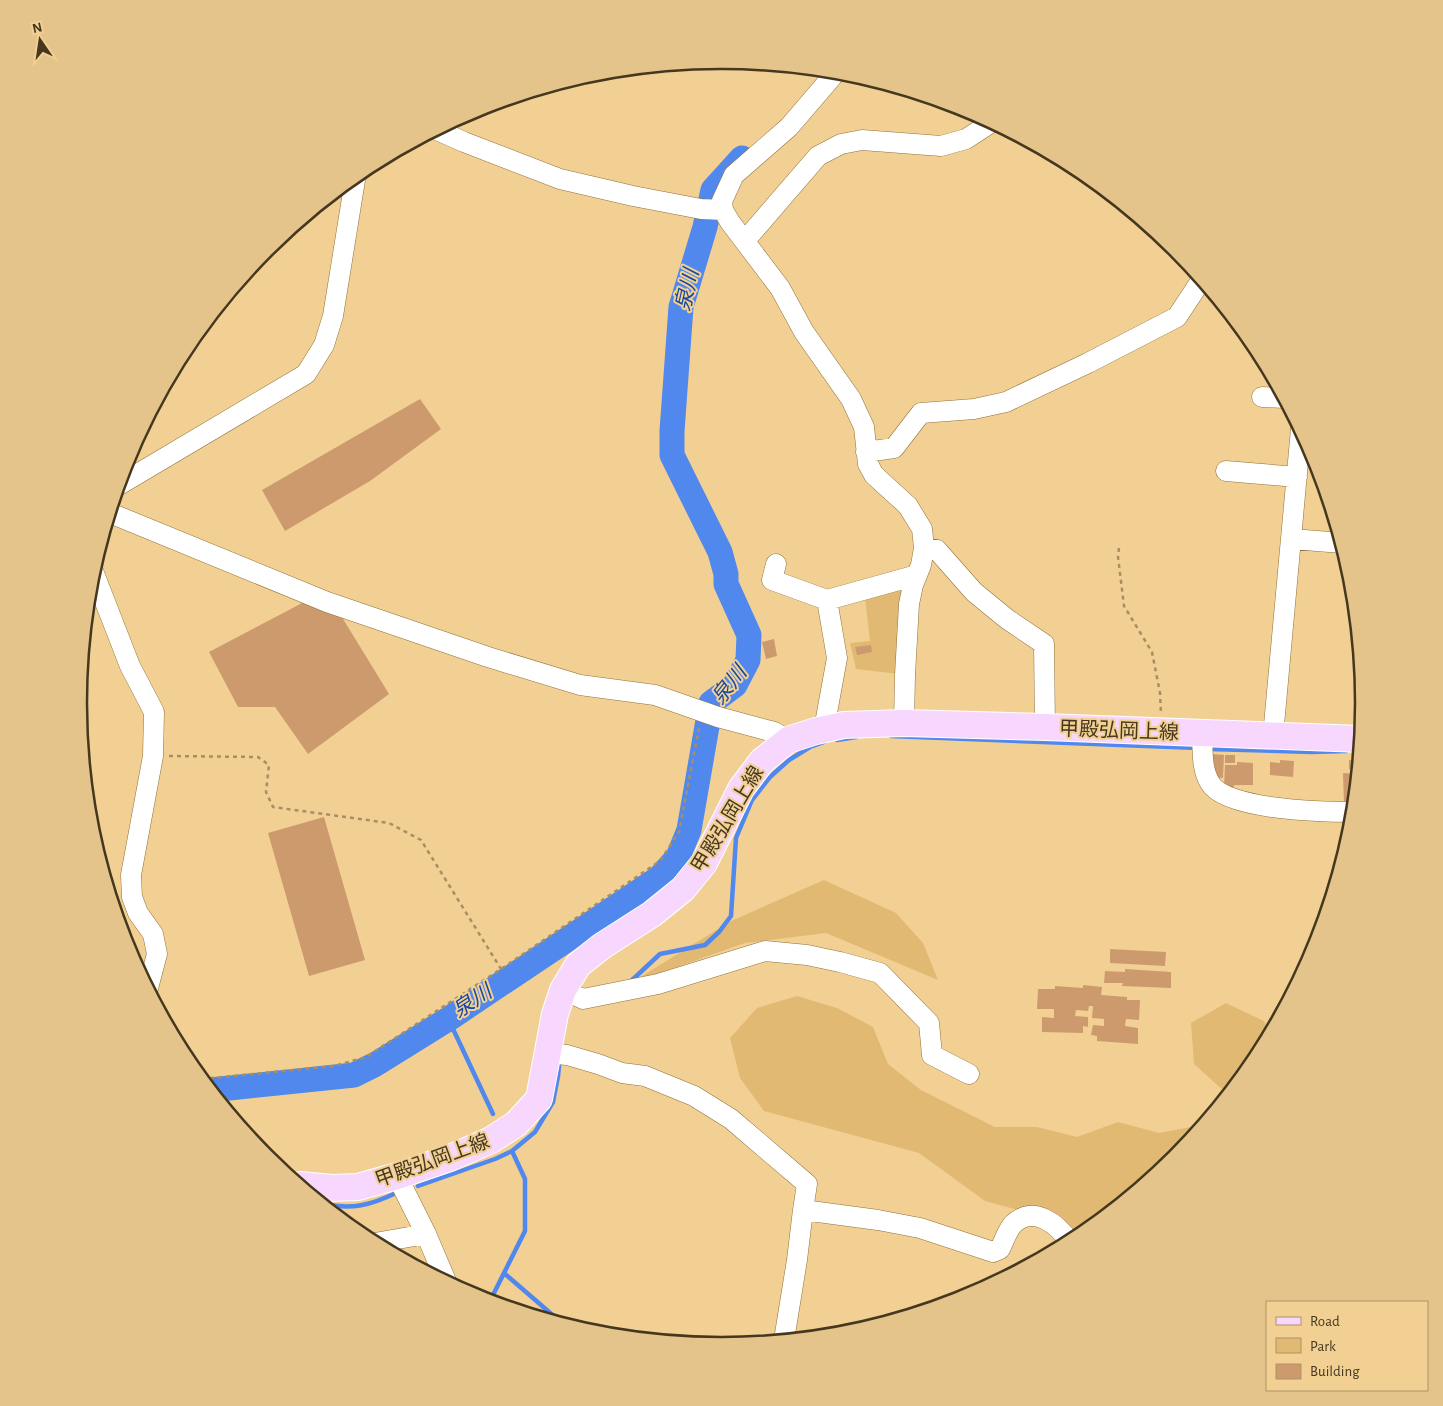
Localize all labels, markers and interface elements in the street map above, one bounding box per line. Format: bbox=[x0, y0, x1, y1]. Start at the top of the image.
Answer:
north arrow bbox=[15, 15, 65, 65]
text: N bbox=[31, 20, 44, 36]
water label: 泉川 bbox=[672, 265, 703, 313]
water label: 泉川 bbox=[707, 660, 752, 708]
street label: 甲殿弘岡上線 bbox=[1059, 717, 1179, 743]
street label: 甲殿弘岡上線 bbox=[687, 762, 767, 876]
water label: 泉川 bbox=[448, 979, 497, 1022]
street label: 甲殿弘岡上線 bbox=[372, 1129, 492, 1191]
legend bbox=[1266, 1301, 1428, 1391]
text: Road bbox=[1310, 1314, 1340, 1329]
text: Park bbox=[1310, 1339, 1336, 1354]
text: Building bbox=[1310, 1364, 1360, 1379]

